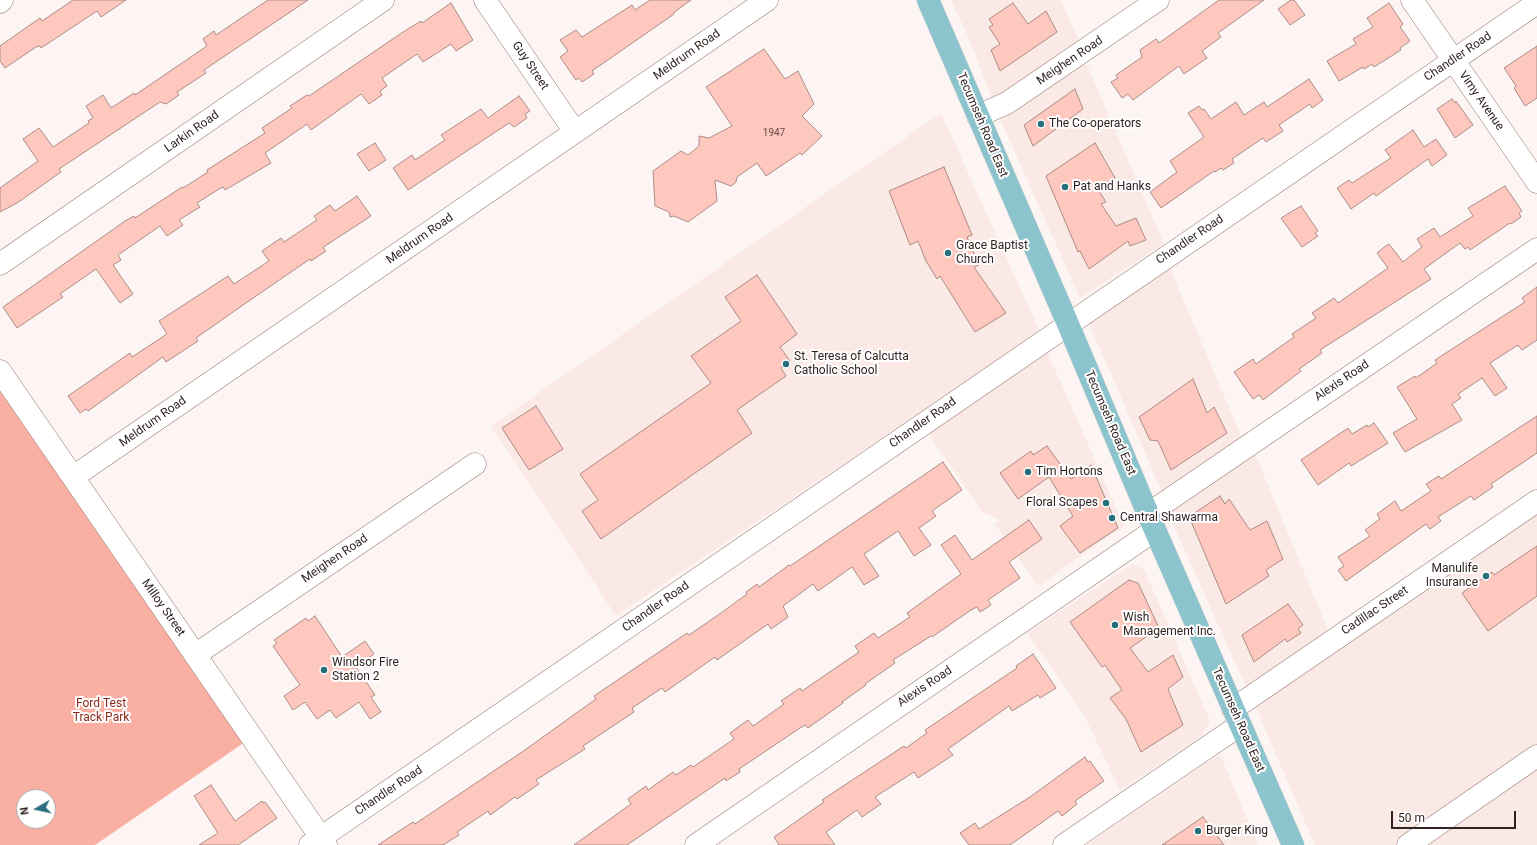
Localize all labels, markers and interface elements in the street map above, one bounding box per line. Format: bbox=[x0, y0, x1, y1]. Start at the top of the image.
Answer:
street label: Meldrum Road bbox=[651, 27, 723, 83]
street label: Chandler Road bbox=[1422, 29, 1494, 85]
street label: Meighen Road bbox=[1034, 34, 1106, 88]
street label: Guy Street bbox=[509, 39, 551, 93]
street label: Vimy Avenue bbox=[1455, 69, 1507, 133]
street label: Tecumseh Road East bbox=[953, 70, 1011, 180]
street label: Larkin Road bbox=[162, 108, 222, 156]
place label: The Co-operators bbox=[1049, 117, 1141, 131]
marker: The Co-operators bbox=[1036, 119, 1046, 129]
house number: 1947 bbox=[763, 127, 785, 139]
place label: Pat and Hanks bbox=[1073, 180, 1151, 194]
marker: Pat and Hanks bbox=[1060, 182, 1070, 192]
street label: Meldrum Road bbox=[384, 211, 456, 267]
street label: Chandler Road bbox=[1154, 212, 1226, 268]
place label: Grace Baptist Church bbox=[956, 239, 1028, 267]
marker: Grace Baptist Church bbox=[943, 248, 953, 258]
place label: St. Teresa of Calcutta Catholic School bbox=[794, 350, 909, 378]
street label: Alexis Road bbox=[1312, 358, 1372, 404]
marker: St. Teresa of Calcutta Catholic School bbox=[781, 359, 791, 369]
street label: Tecumseh Road East bbox=[1081, 368, 1139, 478]
street label: Meldrum Road bbox=[117, 394, 189, 450]
street label: Chandler Road bbox=[887, 395, 959, 451]
place label: Tim Hortons bbox=[1036, 465, 1103, 479]
marker: Tim Hortons bbox=[1023, 467, 1033, 477]
place label: Floral Scapes bbox=[1026, 496, 1098, 510]
marker: Floral Scapes bbox=[1101, 498, 1111, 508]
place label: Central Shawarma bbox=[1120, 511, 1218, 525]
marker: Central Shawarma bbox=[1107, 513, 1117, 523]
street label: Meighen Road bbox=[299, 532, 371, 586]
place label: Manulife Insurance bbox=[1426, 562, 1478, 590]
marker: Manulife Insurance bbox=[1481, 571, 1491, 581]
street label: Milloy Street bbox=[138, 577, 188, 639]
street label: Chandler Road bbox=[620, 579, 692, 635]
street label: Cadillac Street bbox=[1339, 583, 1411, 639]
place label: Wish Management Inc. bbox=[1123, 611, 1216, 639]
marker: Wish Management Inc. bbox=[1110, 620, 1120, 630]
place label: Windsor Fire Station 2 bbox=[332, 656, 399, 684]
street label: Alexis Road bbox=[895, 664, 955, 710]
marker: Windsor Fire Station 2 bbox=[319, 665, 329, 675]
street label: Tecumseh Road East bbox=[1209, 666, 1267, 774]
park label: Ford Test Track Park bbox=[73, 697, 129, 725]
street label: Chandler Road bbox=[353, 763, 425, 819]
north arrow bbox=[16, 789, 56, 829]
scale bar bbox=[1393, 803, 1518, 829]
text: N bbox=[18, 806, 32, 816]
text: 50 m bbox=[1398, 811, 1425, 825]
place label: Burger King bbox=[1206, 824, 1268, 838]
marker: Burger King bbox=[1193, 826, 1203, 836]

